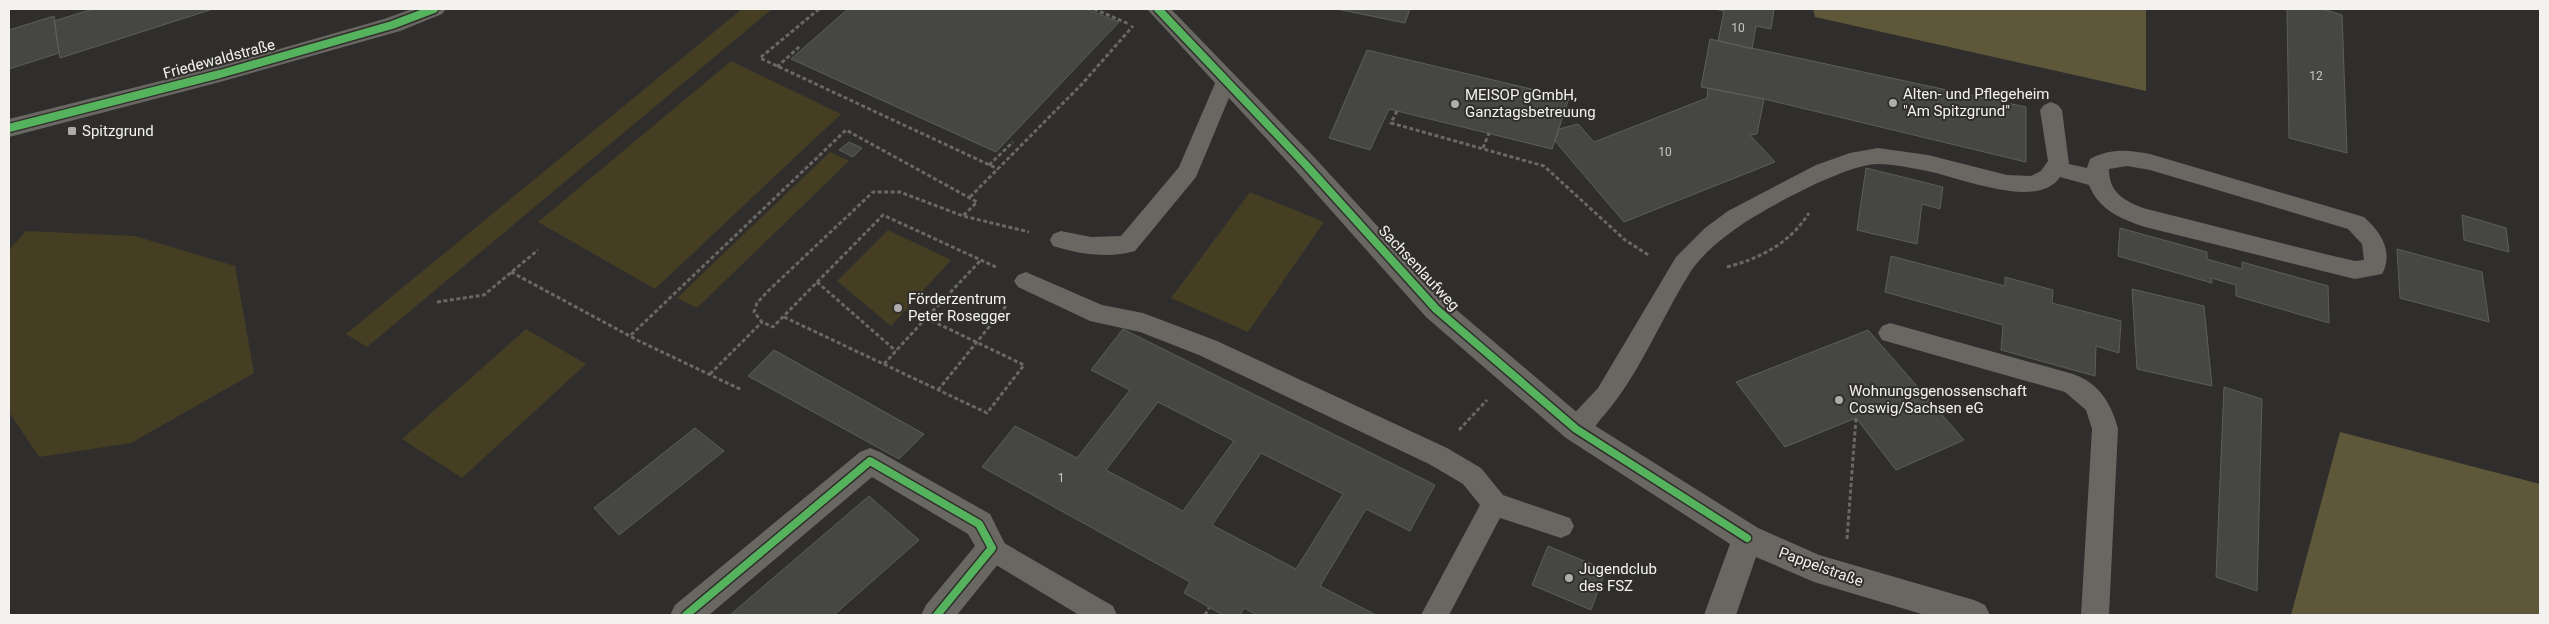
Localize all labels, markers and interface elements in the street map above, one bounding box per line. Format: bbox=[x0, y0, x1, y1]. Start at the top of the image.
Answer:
house number: 10 bbox=[1731, 21, 1745, 35]
street label: Friedewaldstraße bbox=[161, 35, 277, 83]
house number: 12 bbox=[2309, 69, 2323, 83]
place label: Alten- und Pflegeheim "Am Spitzgrund" bbox=[1903, 85, 2050, 120]
place label: MEISOP gGmbH, Ganztagsbetreuung bbox=[1465, 86, 1596, 121]
marker: Alten- und Pflegeheim "Am Spitzgrund" bbox=[1887, 97, 1899, 109]
marker: MEISOP gGmbH, Ganztagsbetreuung bbox=[1449, 98, 1461, 110]
place label: Spitzgrund bbox=[82, 122, 154, 140]
marker: Spitzgrund bbox=[66, 125, 78, 137]
house number: 10 bbox=[1658, 145, 1672, 159]
street label: Sachsenlaufweg bbox=[1375, 222, 1463, 314]
place label: Förderzentrum Peter Rosegger bbox=[908, 290, 1010, 325]
marker: Förderzentrum Peter Rosegger bbox=[892, 302, 904, 314]
place label: Wohnungsgenossenschaft Coswig/Sachsen eG bbox=[1849, 382, 2027, 417]
marker: Wohnungsgenossenschaft Coswig/Sachsen eG bbox=[1833, 394, 1845, 406]
house number: 1 bbox=[1058, 471, 1064, 485]
street label: Pappelstraße bbox=[1776, 543, 1866, 591]
place label: Jugendclub des FSZ bbox=[1579, 560, 1657, 595]
marker: Jugendclub des FSZ bbox=[1563, 572, 1575, 584]

